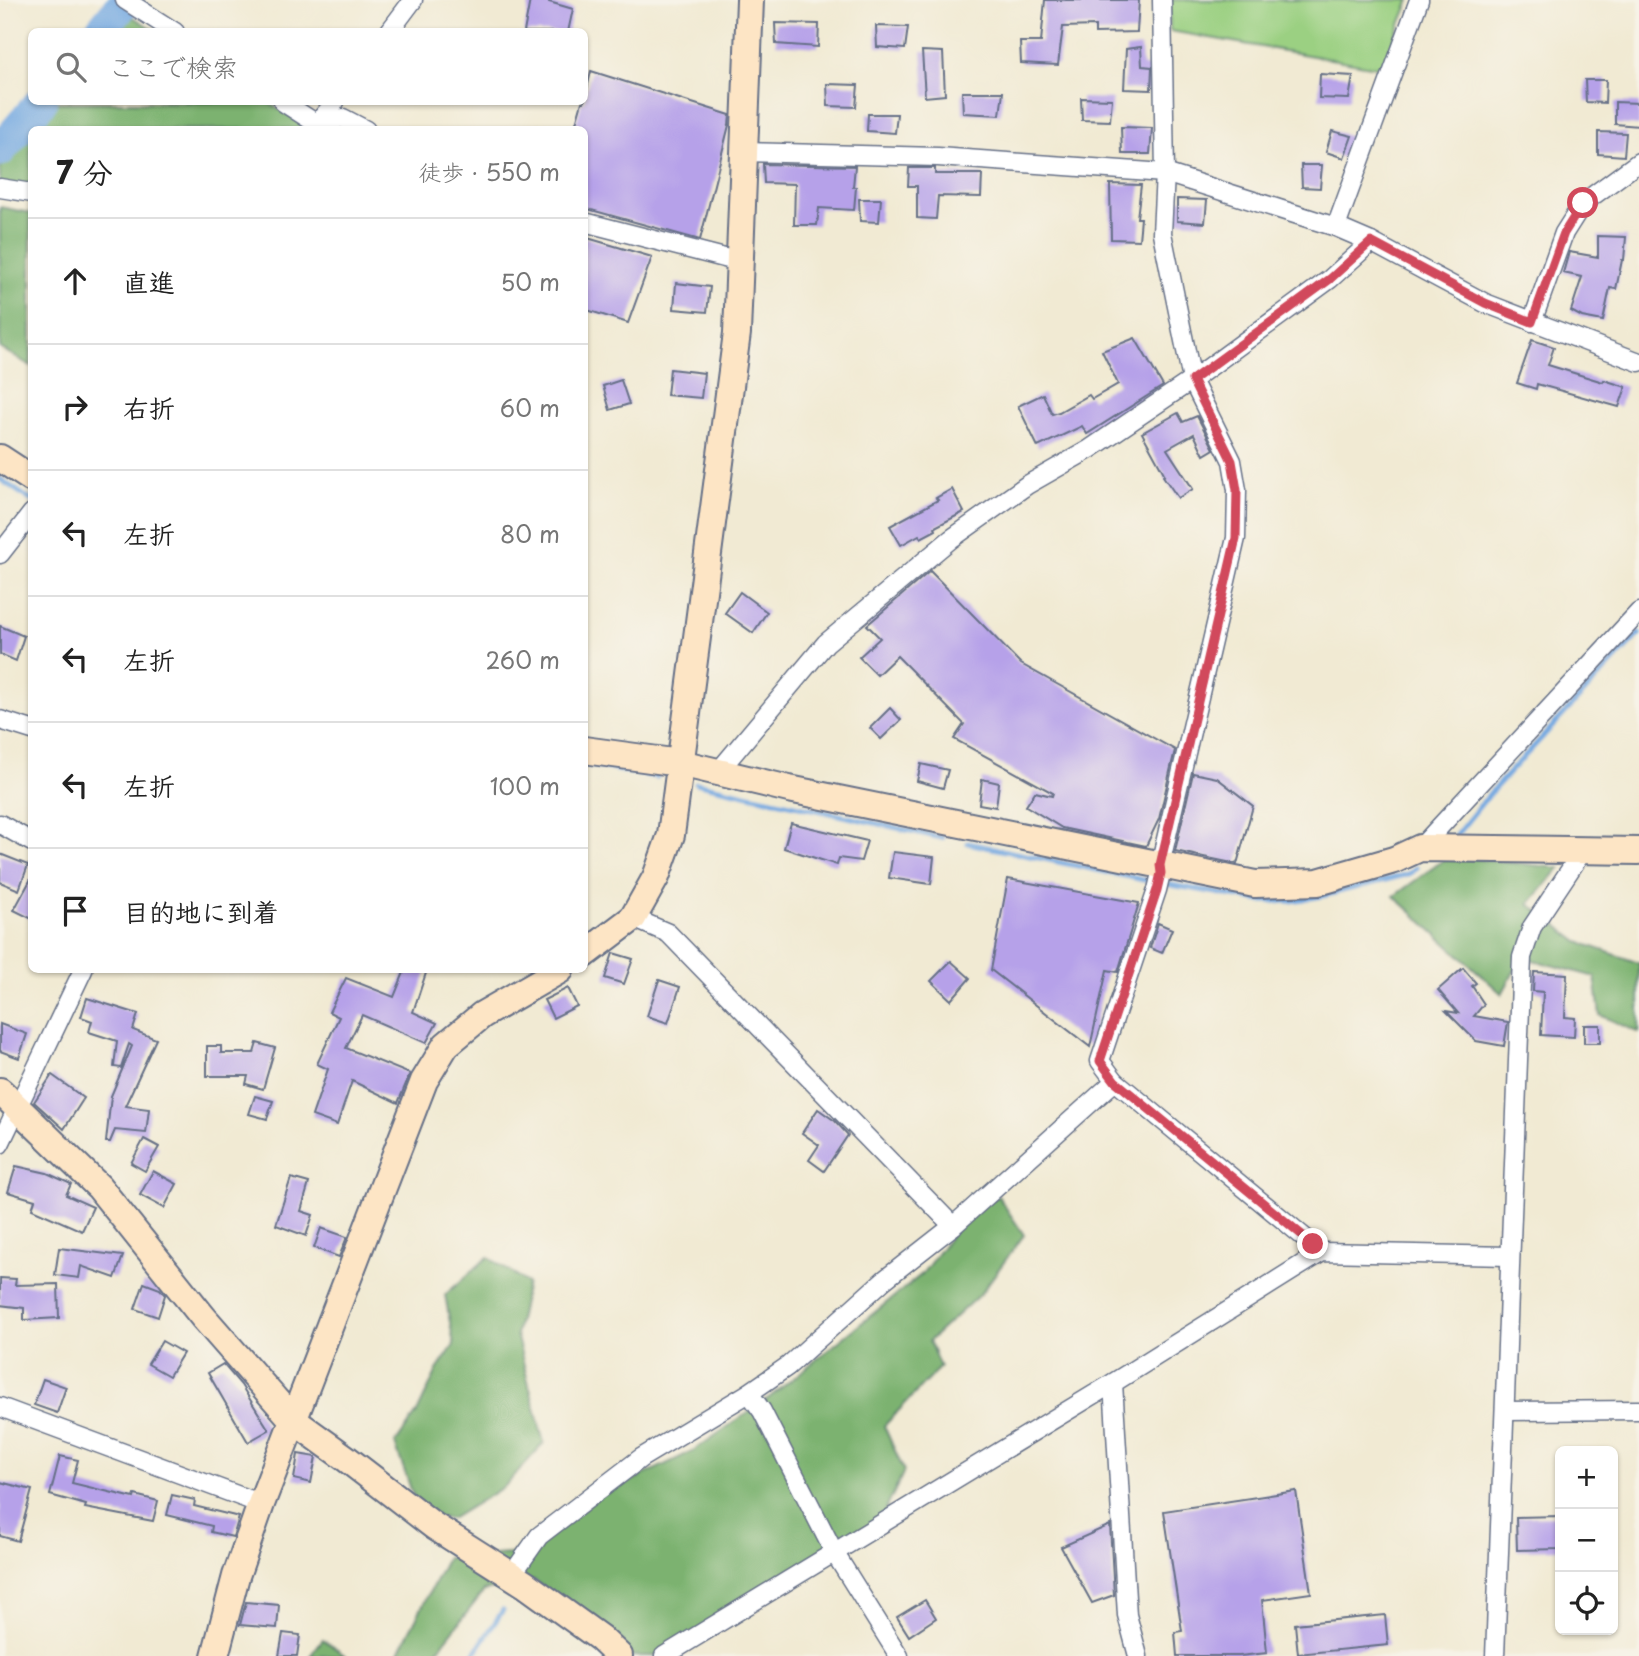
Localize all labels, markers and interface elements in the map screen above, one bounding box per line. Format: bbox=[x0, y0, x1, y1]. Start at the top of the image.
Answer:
search box bbox=[28, 28, 588, 105]
text: ここで検索 bbox=[108, 47, 238, 86]
icon: search bbox=[52, 48, 90, 86]
text: 7 分 bbox=[56, 149, 113, 194]
text: 徒歩 · 550 m bbox=[418, 154, 560, 189]
route start bbox=[1567, 187, 1598, 218]
icon: ahead bbox=[56, 262, 94, 300]
text: 直進 bbox=[123, 262, 175, 301]
text: 50 m bbox=[500, 264, 560, 299]
icon: right bbox=[56, 388, 94, 426]
text: 右折 bbox=[123, 388, 175, 427]
text: 60 m bbox=[500, 390, 560, 425]
icon: left bbox=[56, 514, 94, 552]
text: 左折 bbox=[123, 514, 175, 553]
text: 80 m bbox=[500, 516, 560, 551]
icon: left bbox=[56, 640, 94, 678]
text: 左折 bbox=[123, 640, 175, 679]
text: 260 m bbox=[485, 642, 560, 677]
icon: left bbox=[56, 766, 94, 804]
text: 左折 bbox=[123, 766, 175, 805]
text: 100 m bbox=[490, 768, 560, 803]
icon: arrive bbox=[56, 892, 94, 930]
text: 目的地に到着 bbox=[123, 892, 279, 931]
route end bbox=[1297, 1228, 1328, 1259]
map controls bbox=[1555, 1446, 1618, 1635]
button: + bbox=[1555, 1446, 1618, 1509]
button: − bbox=[1555, 1509, 1618, 1572]
button: locate bbox=[1555, 1572, 1618, 1635]

